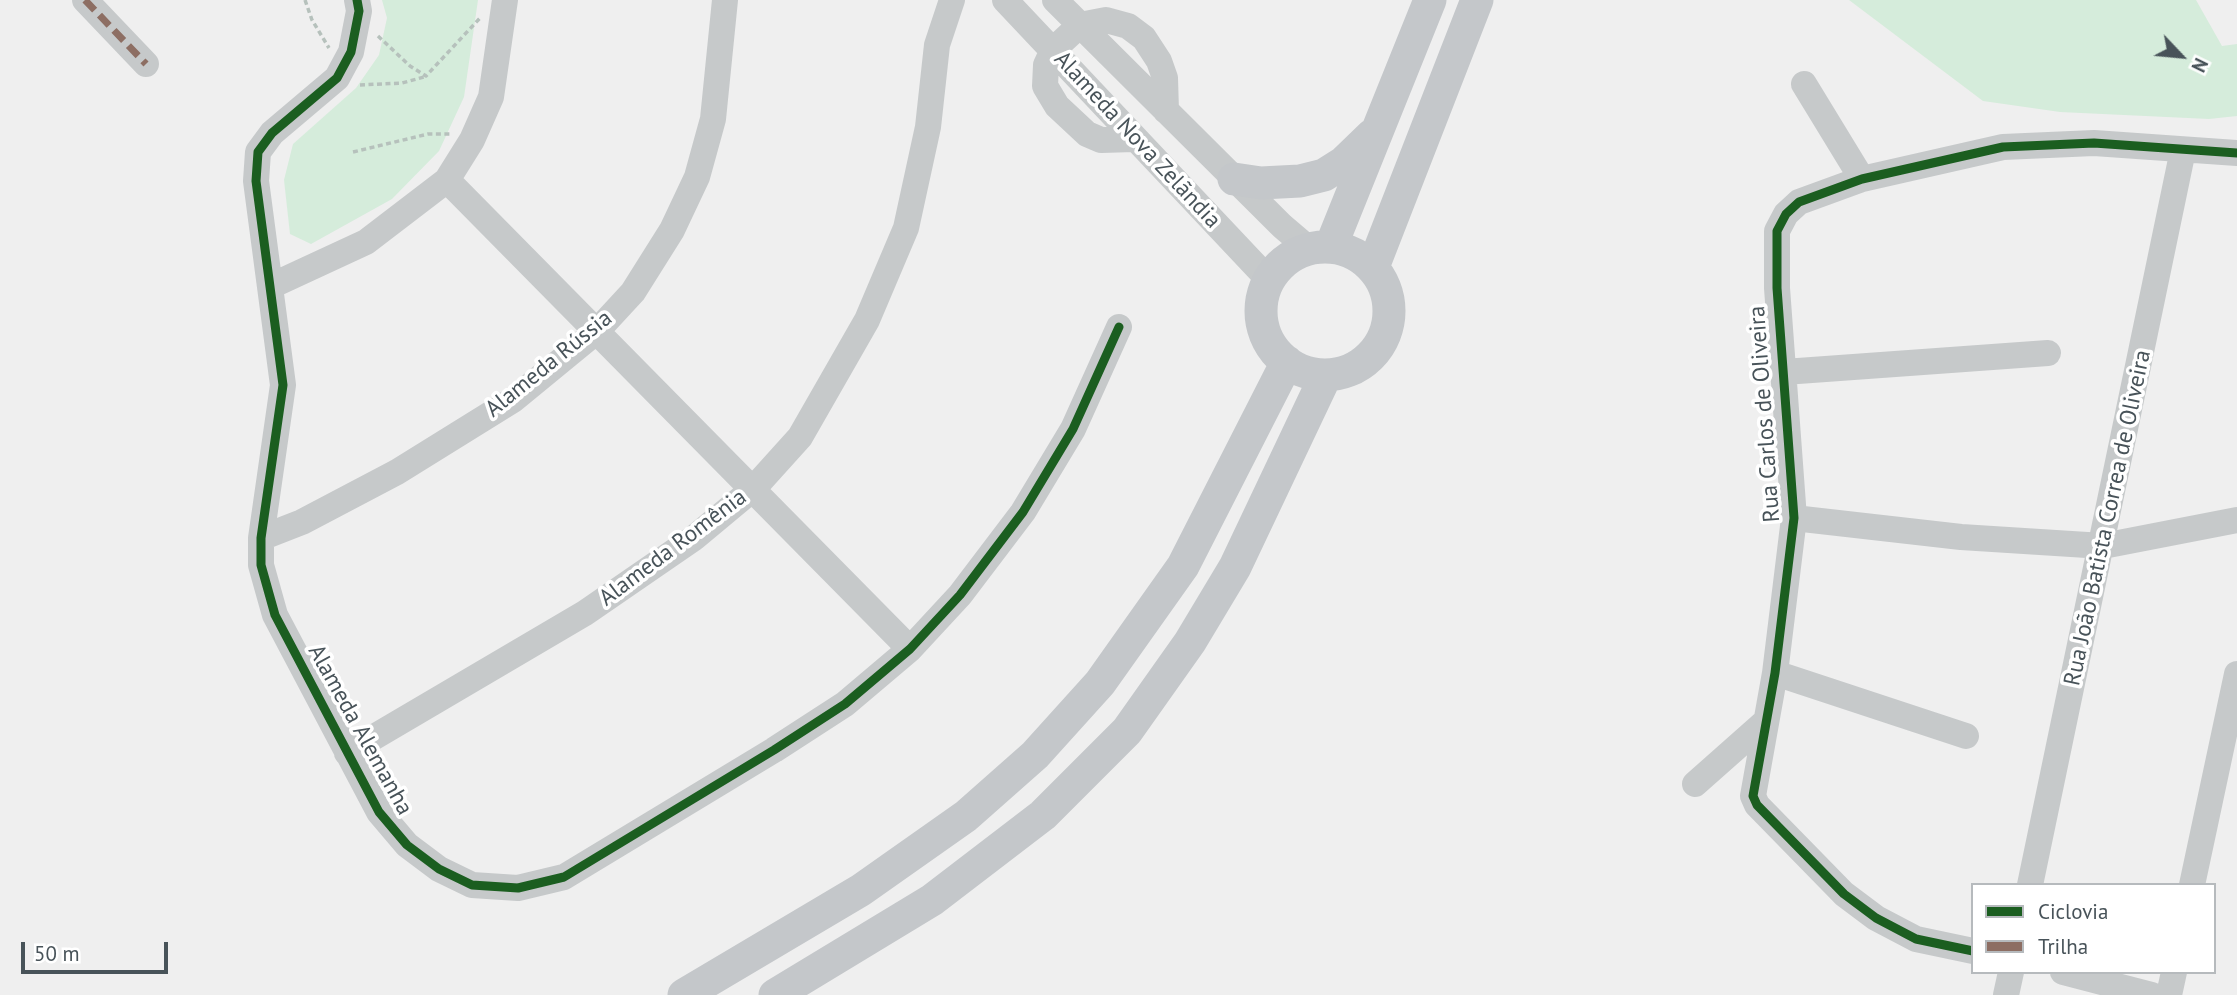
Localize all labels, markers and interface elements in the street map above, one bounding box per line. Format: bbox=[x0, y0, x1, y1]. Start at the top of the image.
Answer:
north arrow bbox=[2146, 21, 2216, 91]
street label: Alameda Nova Zelãndia bbox=[1048, 46, 1226, 234]
text: N bbox=[2186, 54, 2213, 76]
street label: Alameda Rússia bbox=[480, 305, 618, 423]
street label: Rua Carlos de Oliveira bbox=[1744, 305, 1786, 523]
street label: Rua João Batista Correa de Oliveira bbox=[2059, 348, 2157, 688]
street label: Alameda Romênia bbox=[594, 484, 752, 612]
street label: Alameda Alemanha bbox=[302, 640, 418, 820]
legend bbox=[1971, 883, 2216, 974]
text: Ciclovia bbox=[2038, 898, 2108, 925]
scale bar bbox=[24, 928, 172, 972]
text: Trilha bbox=[2038, 933, 2088, 960]
text: 50 m bbox=[34, 940, 80, 967]

